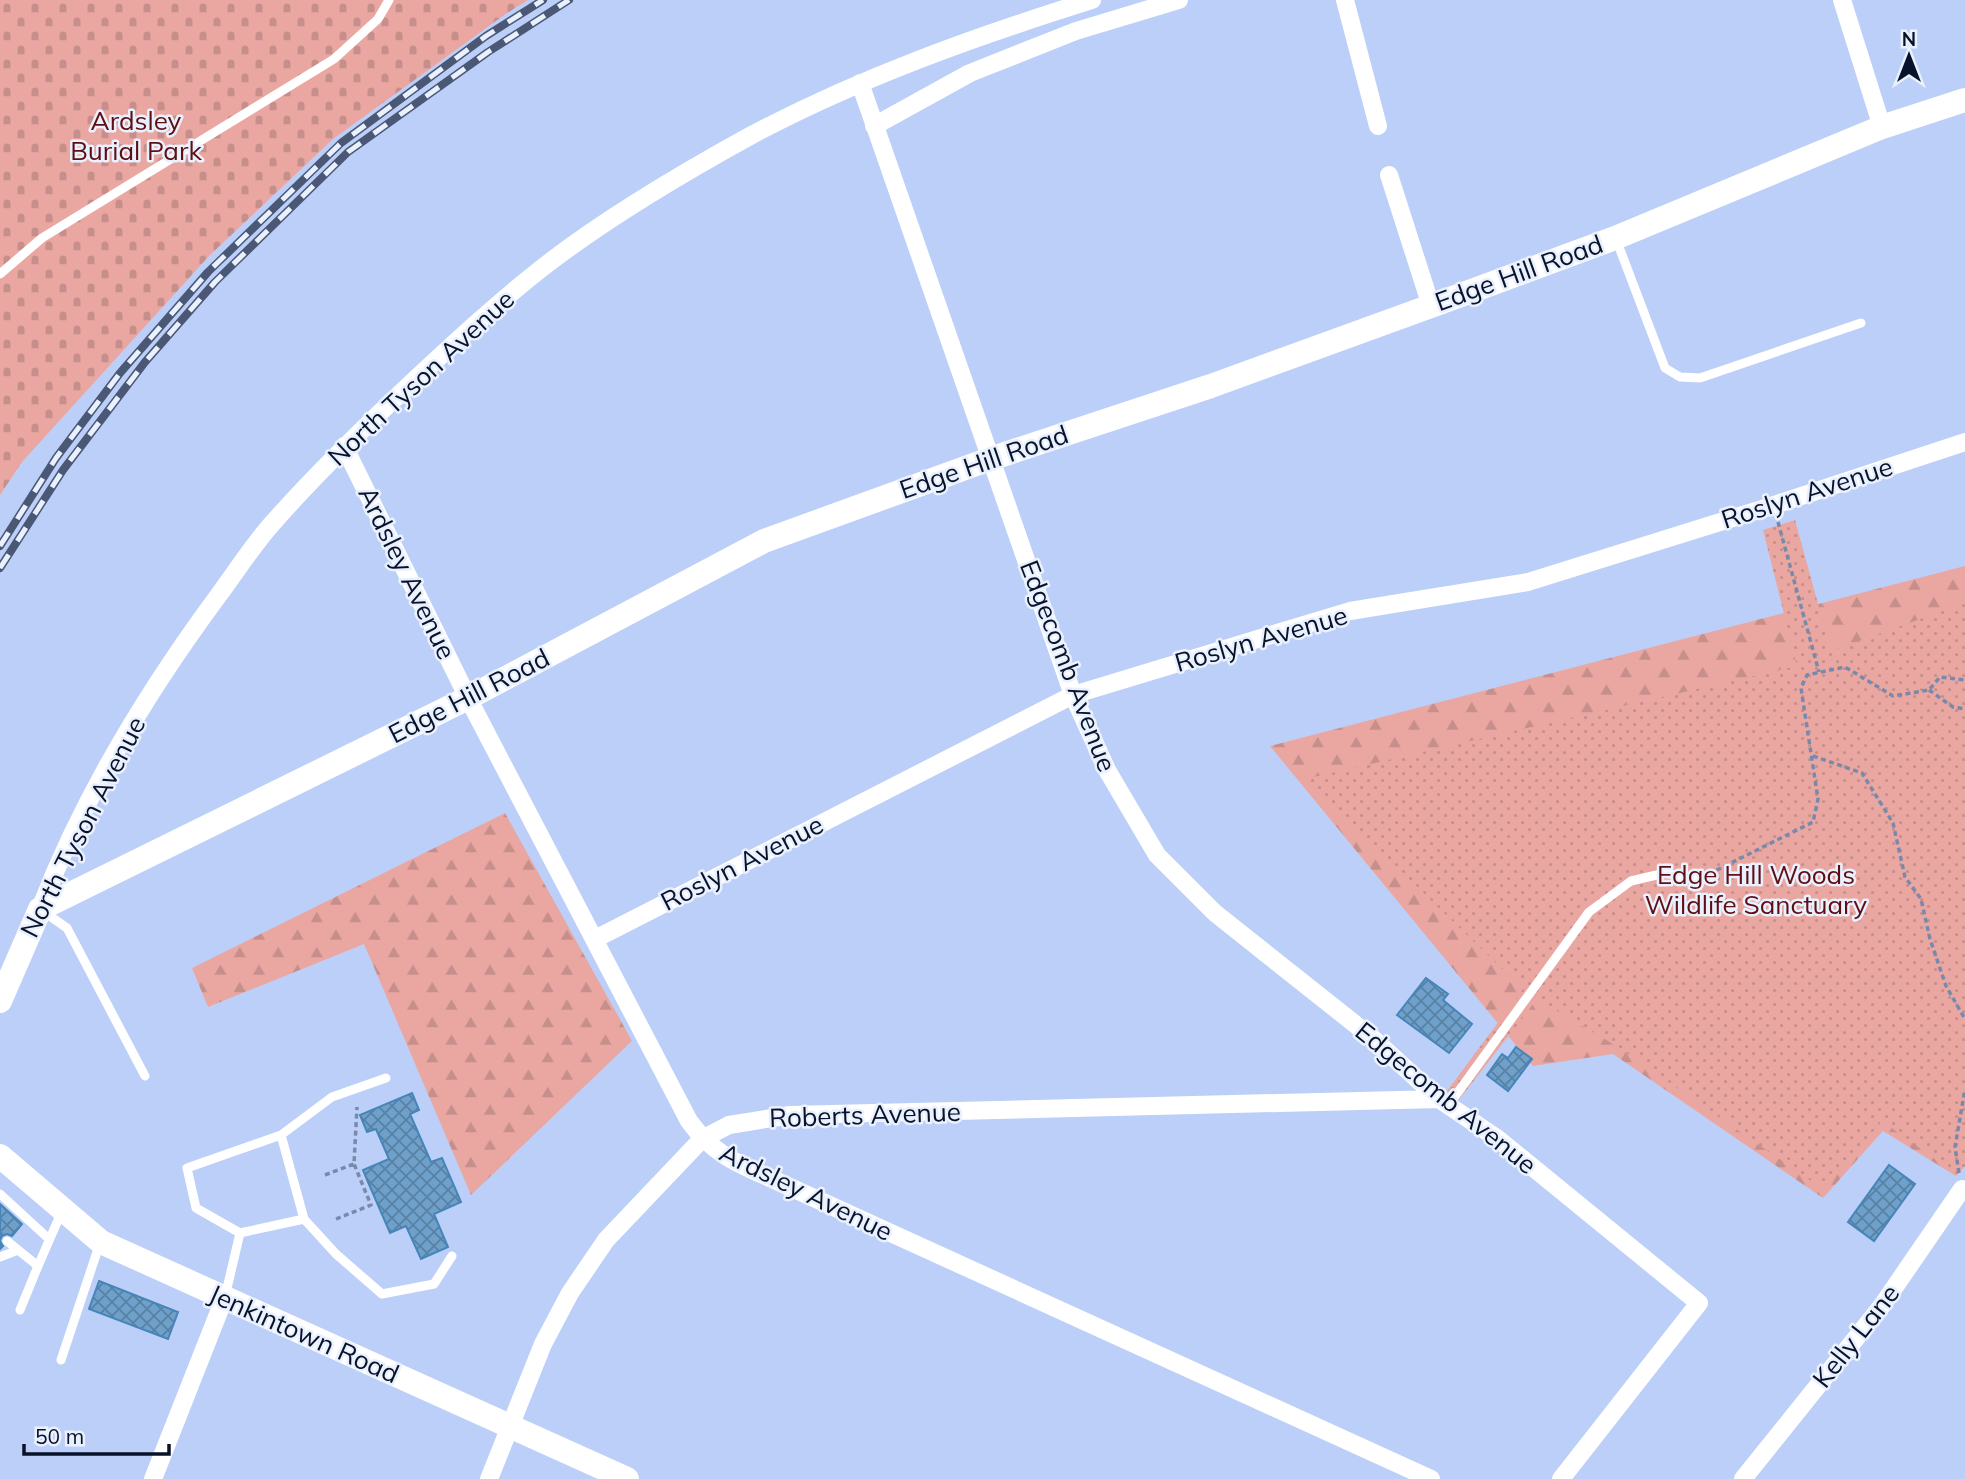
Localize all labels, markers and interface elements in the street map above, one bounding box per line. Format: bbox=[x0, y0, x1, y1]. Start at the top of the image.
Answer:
north arrow bbox=[1874, 21, 1944, 91]
text: N bbox=[1902, 27, 1916, 51]
park label: Ardsley Burial Park bbox=[70, 104, 202, 167]
street label: Edge Hill Road bbox=[1430, 227, 1607, 318]
street label: North Tyson Avenue bbox=[320, 283, 521, 473]
street label: Edge Hill Road bbox=[895, 417, 1073, 506]
street label: Roslyn Avenue bbox=[1717, 449, 1897, 536]
street label: Ardsley Avenue bbox=[351, 481, 464, 665]
street label: Edgecomb Avenue bbox=[1013, 555, 1124, 776]
street label: Roslyn Avenue bbox=[1171, 598, 1351, 679]
street label: Edge Hill Road bbox=[383, 641, 555, 750]
street label: North Tyson Avenue bbox=[13, 711, 153, 943]
street label: Roslyn Avenue bbox=[655, 807, 829, 918]
park label: Edge Hill Woods Wildlife Sanctuary bbox=[1645, 858, 1867, 921]
street label: Edgecomb Avenue bbox=[1349, 1014, 1544, 1181]
street label: Roberts Avenue bbox=[769, 1095, 961, 1134]
street label: Ardsley Avenue bbox=[714, 1135, 898, 1248]
street label: Jenkintown Road bbox=[204, 1277, 404, 1390]
street label: Kelly Lane bbox=[1805, 1277, 1906, 1394]
scale bar bbox=[24, 1412, 170, 1456]
text: 50 m bbox=[35, 1423, 84, 1449]

